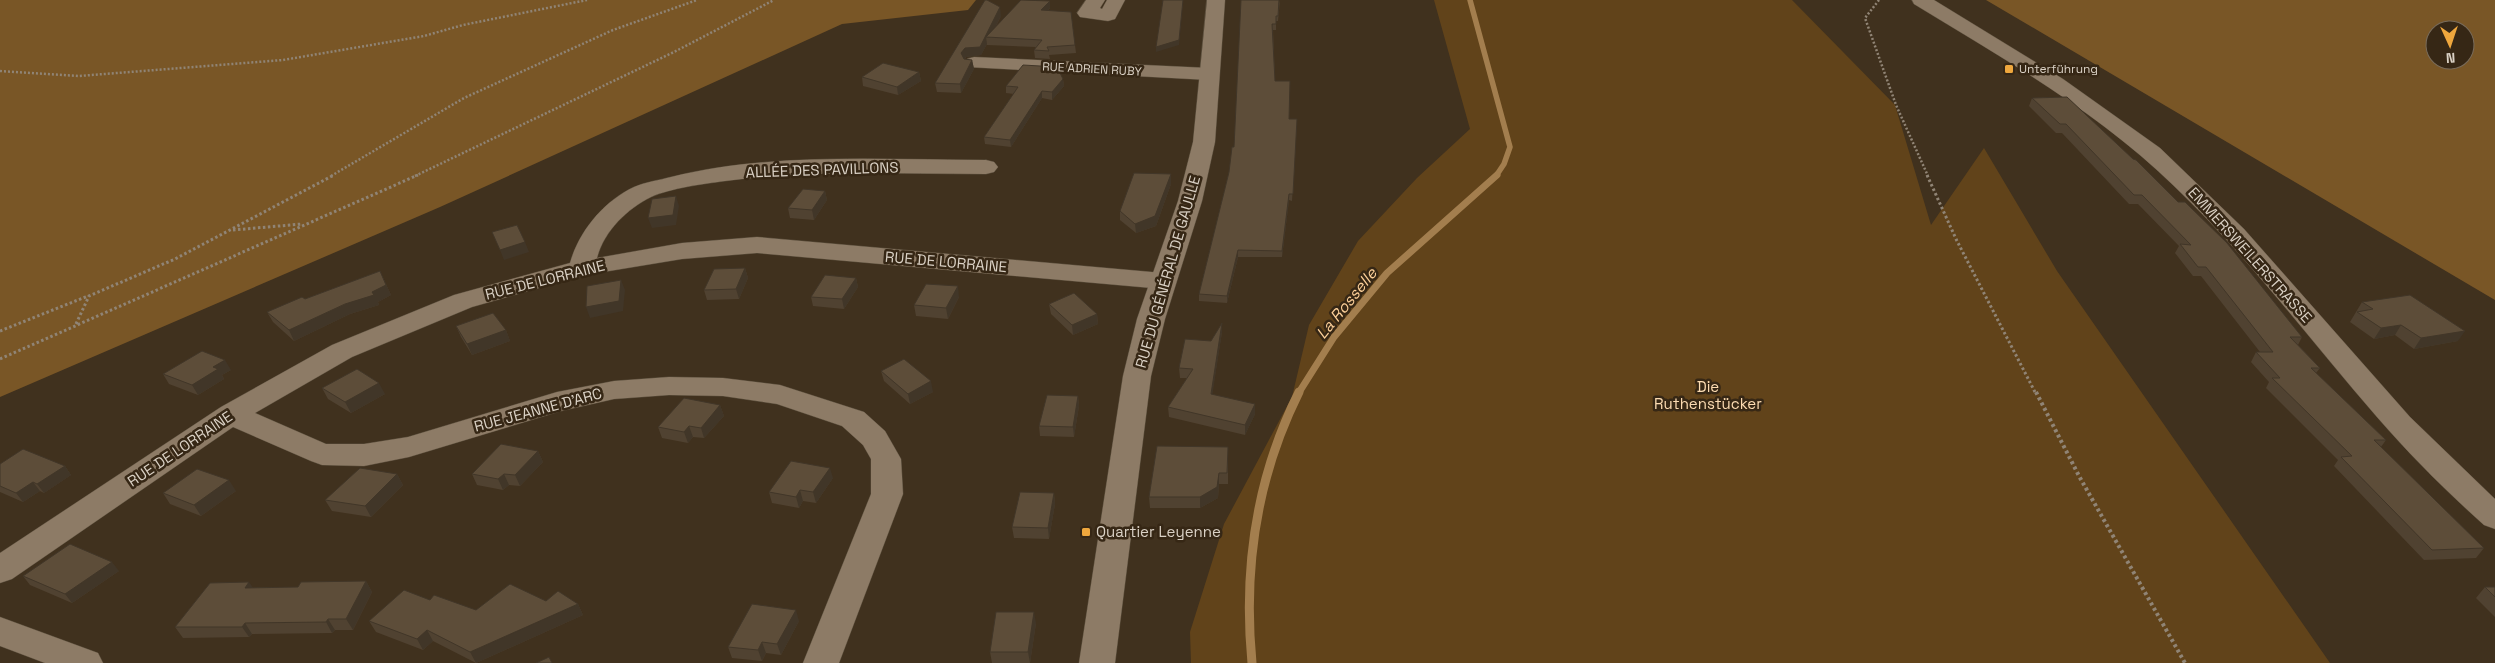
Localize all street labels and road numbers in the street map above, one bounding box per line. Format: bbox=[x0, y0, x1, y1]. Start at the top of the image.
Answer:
street label: RUE ADRIEN RUBY bbox=[1042, 58, 1143, 80]
street label: ALLÉE DES PAVILLONS bbox=[745, 157, 899, 182]
street label: RUE DU GÉNÉRAL DE GAULLE bbox=[1131, 174, 1204, 370]
street label: EMMERSWEILERSTRASSE bbox=[2184, 183, 2316, 326]
street label: RUE DE LORRAINE bbox=[884, 247, 1008, 276]
street label: RUE DE LORRAINE bbox=[483, 255, 607, 304]
street label: RUE JEANNE D'ARC bbox=[472, 383, 604, 436]
street label: RUE DE LORRAINE bbox=[124, 406, 236, 491]

